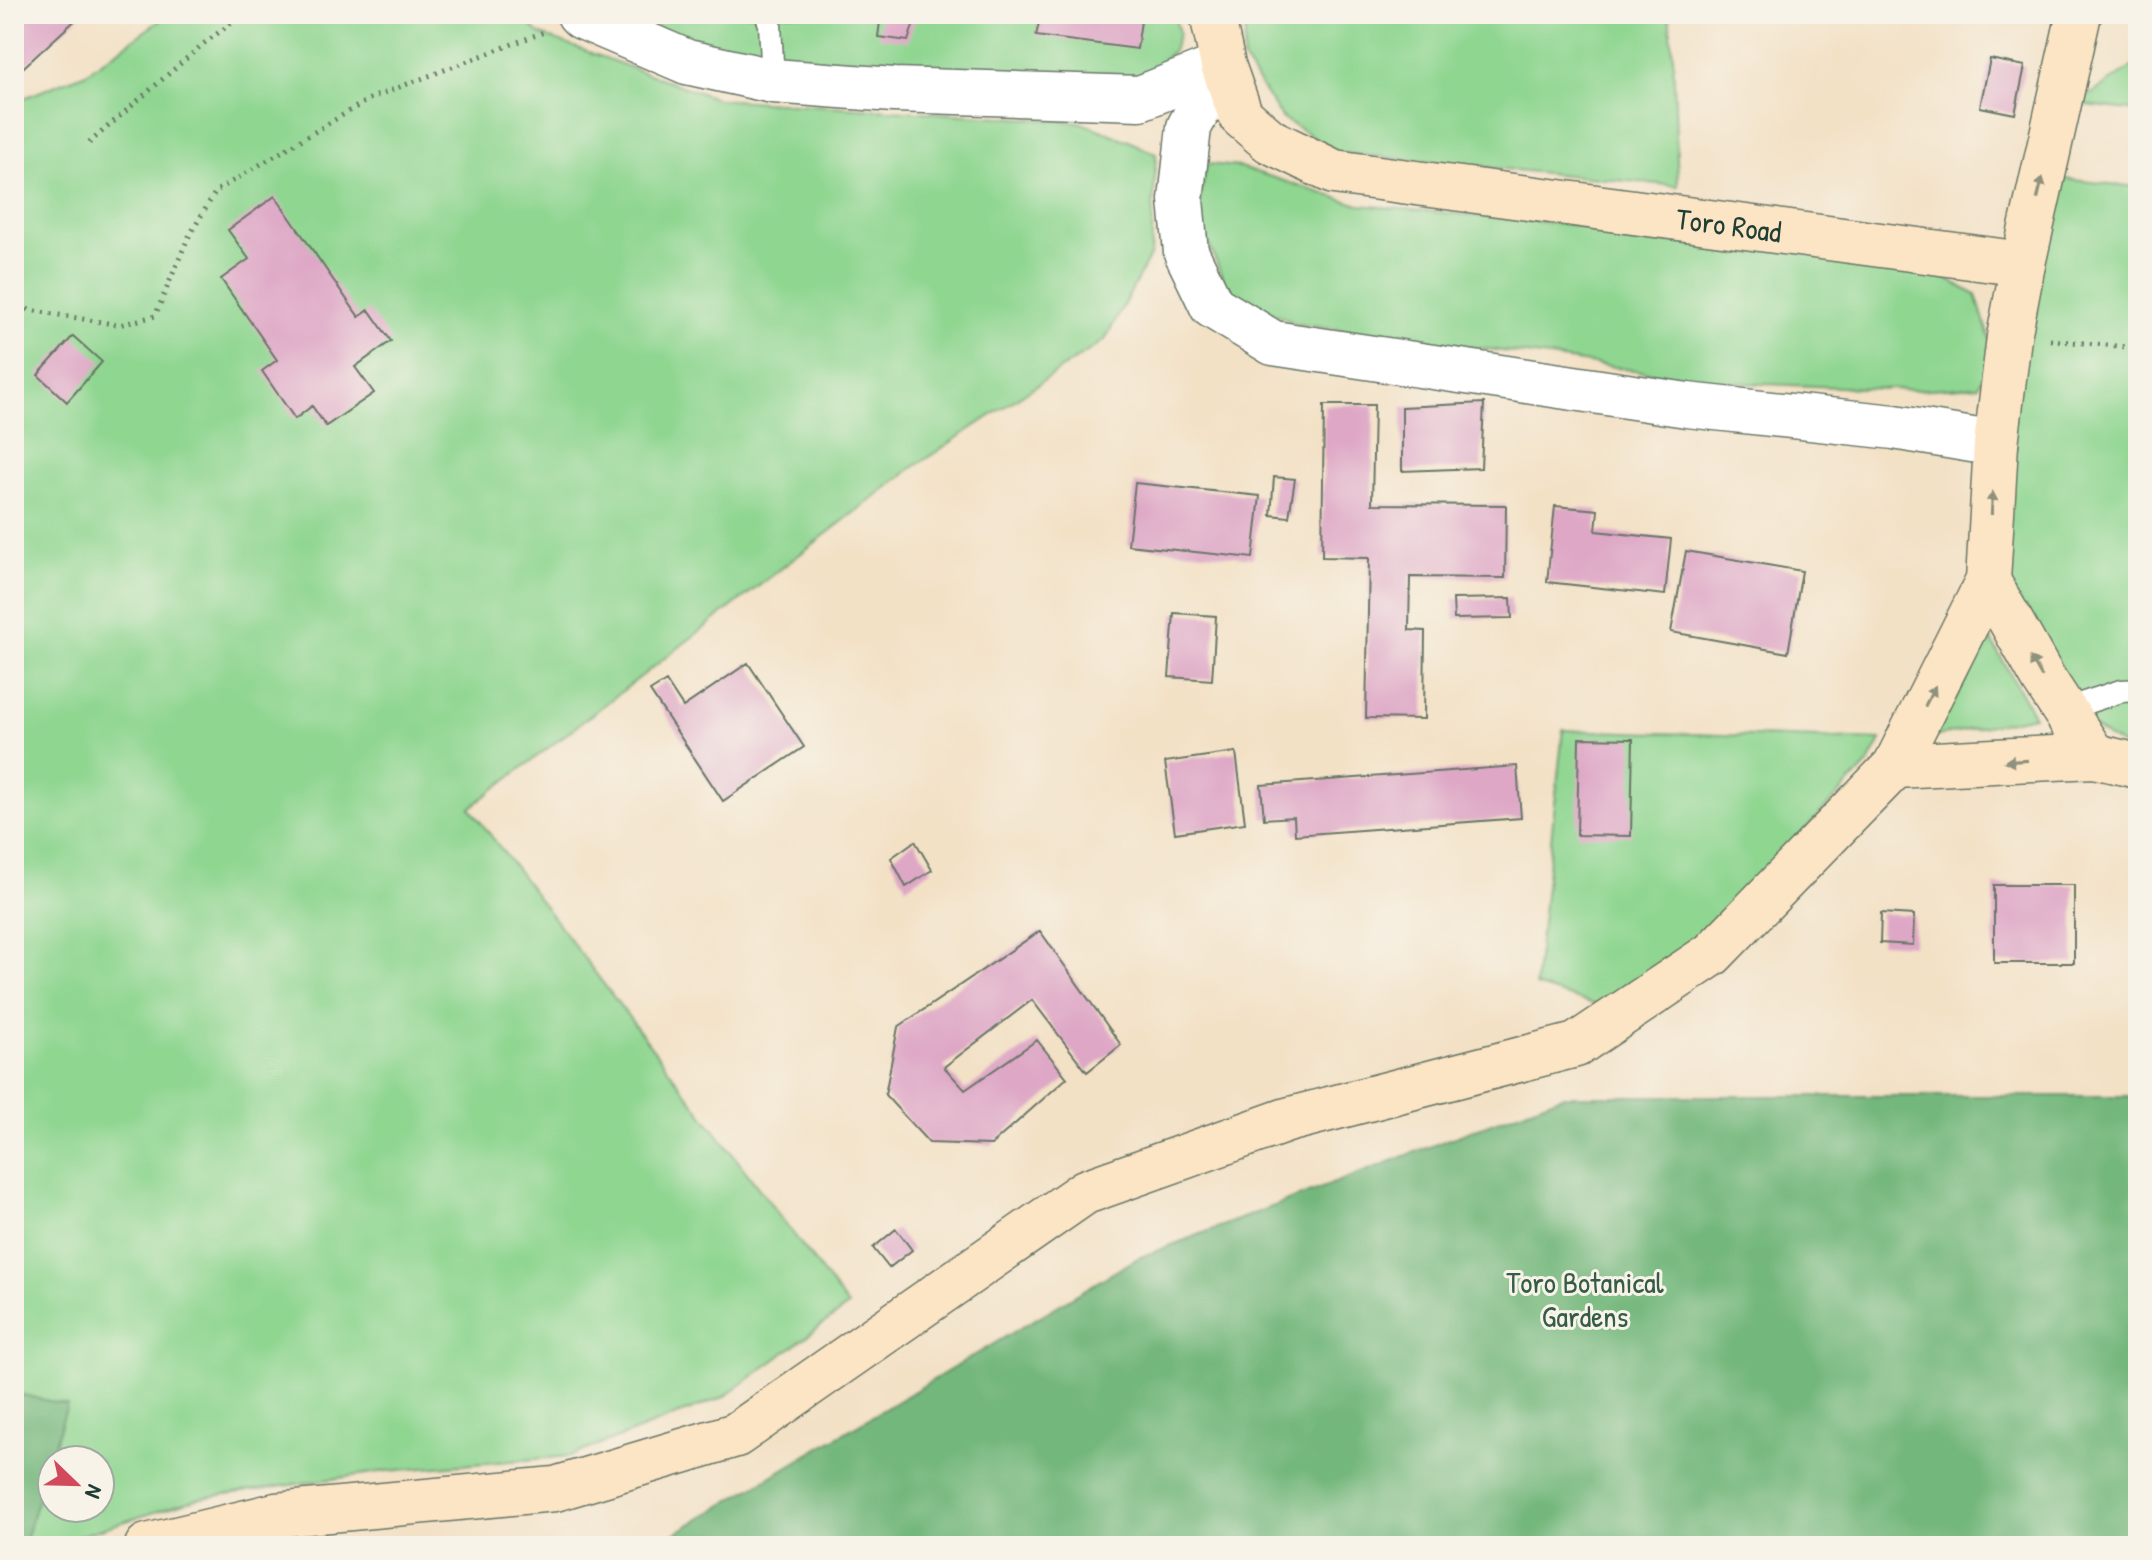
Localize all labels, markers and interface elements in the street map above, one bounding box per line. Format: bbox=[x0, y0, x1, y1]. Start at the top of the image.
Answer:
one-way arrow bbox=[2034, 176, 2047, 201]
street label: Toro Road bbox=[1674, 198, 1784, 252]
one-way arrow bbox=[1986, 490, 1999, 515]
one-way arrow bbox=[2029, 656, 2043, 678]
one-way arrow bbox=[1923, 685, 1937, 708]
one-way arrow bbox=[2003, 754, 2028, 767]
park label: Toro Botanical Gardens bbox=[1506, 1262, 1664, 1336]
north arrow bbox=[36, 1444, 116, 1524]
text: N bbox=[78, 1481, 111, 1503]

